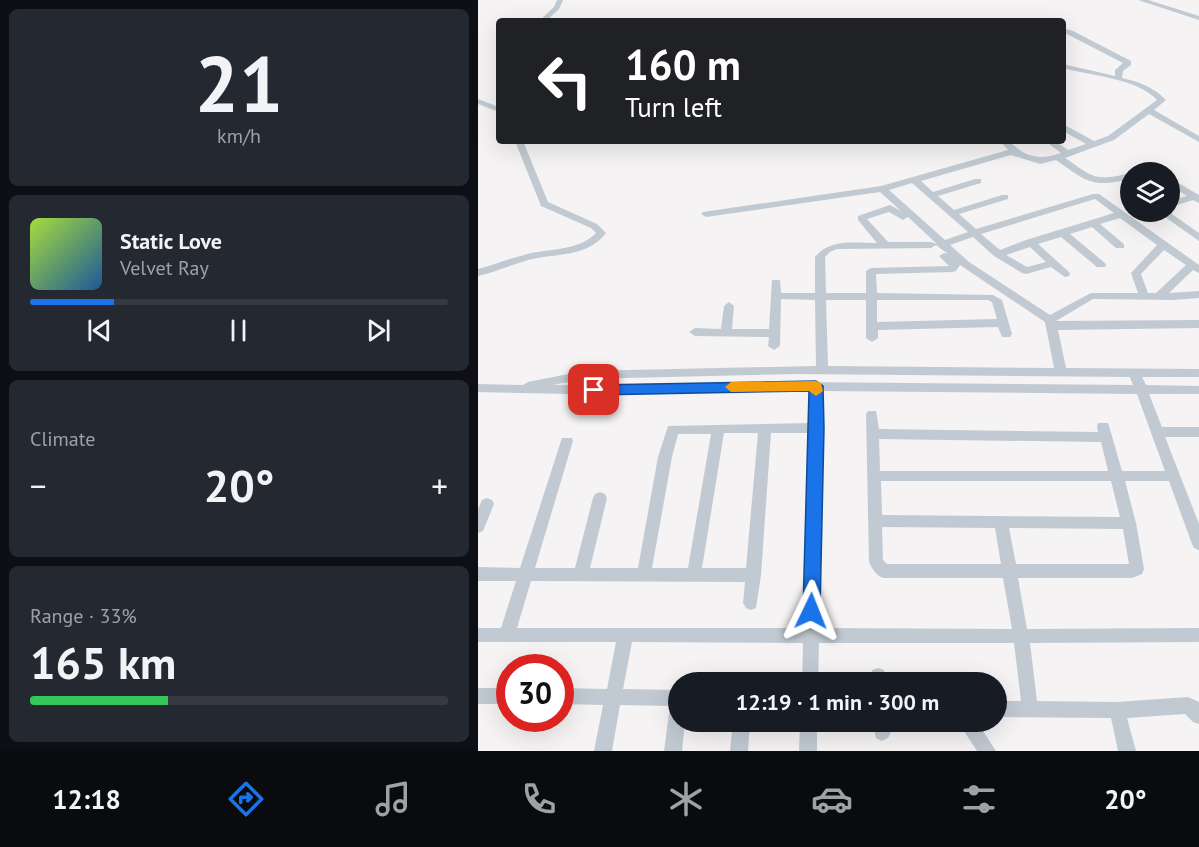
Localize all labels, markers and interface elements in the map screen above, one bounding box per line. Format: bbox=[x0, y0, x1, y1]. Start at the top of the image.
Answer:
text: 21 bbox=[195, 33, 283, 134]
text: 160 m bbox=[625, 37, 741, 92]
icon: left bbox=[526, 42, 604, 120]
text: Turn left bbox=[625, 90, 722, 124]
text: km/h bbox=[217, 123, 261, 149]
map controls bbox=[1120, 162, 1180, 222]
button: layers bbox=[1120, 162, 1180, 222]
text: Static Love bbox=[120, 227, 222, 255]
text: Velvet Ray bbox=[120, 255, 209, 281]
icon: previous bbox=[83, 314, 116, 347]
icon: pause bbox=[222, 314, 255, 347]
icon: next bbox=[362, 314, 395, 347]
pin bbox=[568, 364, 619, 415]
icon: arrive bbox=[577, 373, 610, 406]
text: Climate bbox=[30, 426, 96, 452]
text: 20° bbox=[204, 456, 274, 514]
text: − bbox=[30, 464, 47, 507]
text: + bbox=[431, 464, 448, 507]
position arrow bbox=[779, 579, 843, 643]
text: Range · 33% bbox=[30, 603, 137, 629]
text: 165 km bbox=[30, 633, 176, 691]
speed limit sign: 30 bbox=[496, 654, 574, 732]
text: 12:19 · 1 min · 300 m bbox=[736, 688, 939, 716]
icon: directions bbox=[225, 778, 267, 820]
icon: music bbox=[372, 778, 414, 820]
icon: phone bbox=[518, 778, 560, 820]
icon: climate bbox=[665, 778, 707, 820]
icon: car bbox=[811, 778, 853, 820]
icon: filters bbox=[958, 778, 1000, 820]
text: 12:18 bbox=[52, 782, 121, 816]
text: 20° bbox=[1104, 782, 1147, 816]

